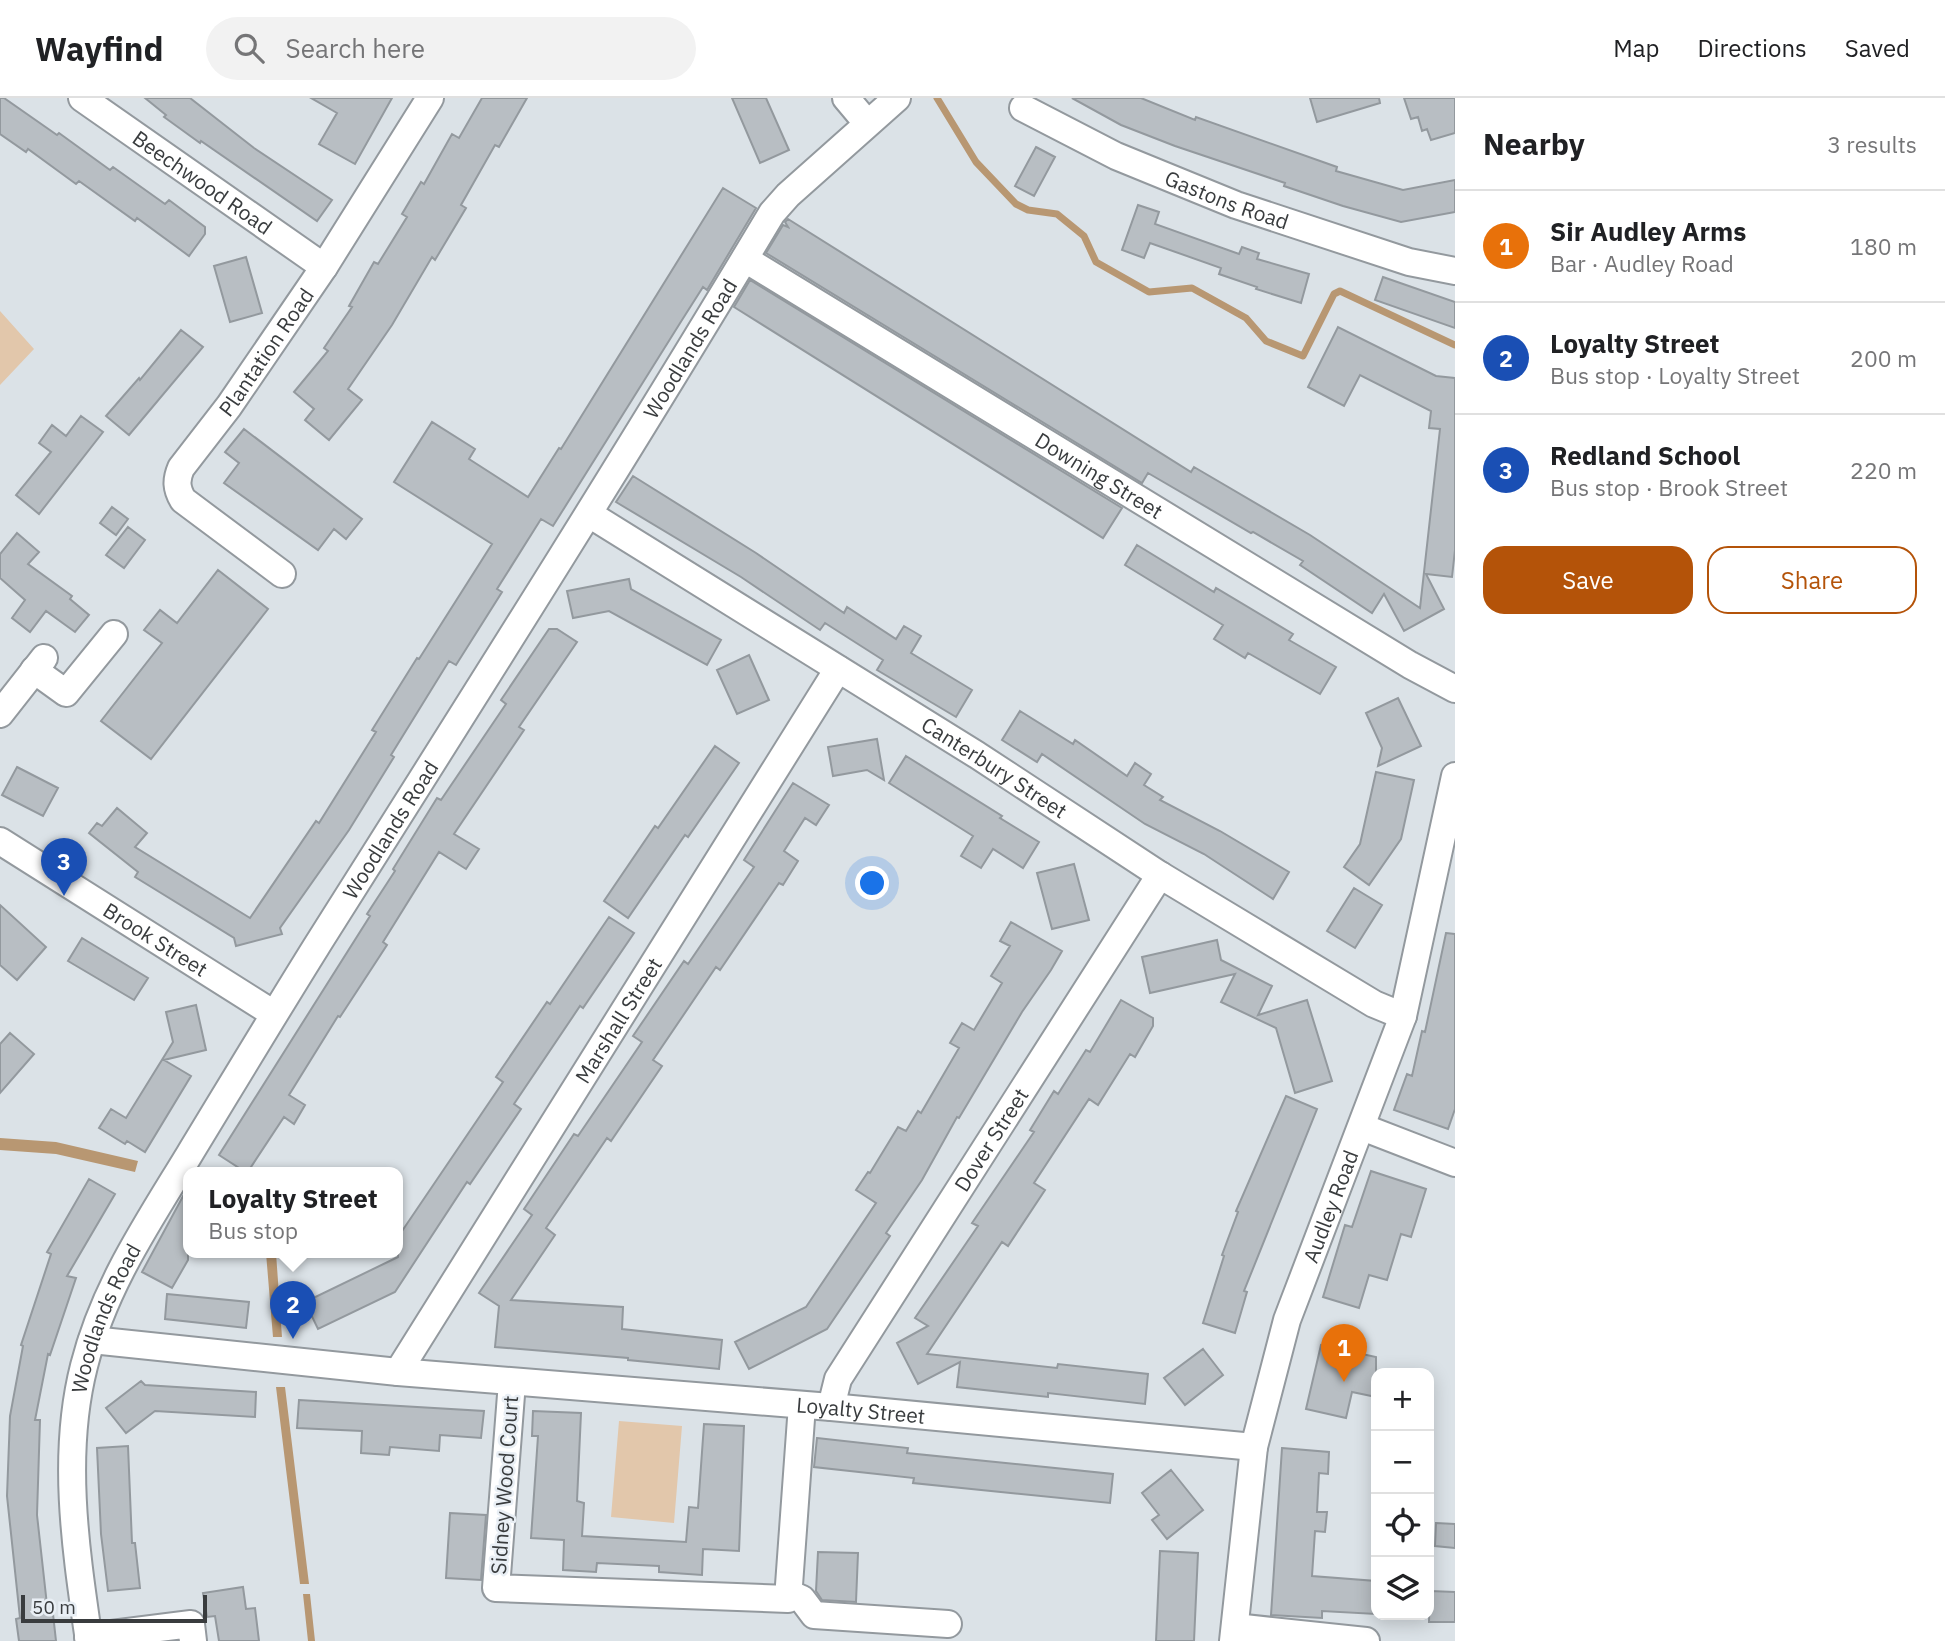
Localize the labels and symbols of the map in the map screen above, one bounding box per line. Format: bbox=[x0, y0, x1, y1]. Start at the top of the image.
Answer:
street label: Beechwood Road bbox=[127, 124, 278, 241]
street label: Gastons Road bbox=[1161, 164, 1293, 235]
street label: Woodlands Road bbox=[637, 274, 743, 424]
street label: Plantation Road bbox=[212, 282, 320, 422]
street label: Downing Street bbox=[1030, 426, 1168, 525]
street label: Canterbury Street bbox=[916, 710, 1073, 824]
street label: Woodlands Road bbox=[336, 755, 444, 904]
pin: 3 bbox=[41, 838, 87, 896]
your location bbox=[855, 866, 889, 900]
street label: Brook Street bbox=[98, 896, 213, 983]
street label: Marshall Street bbox=[568, 952, 668, 1088]
street label: Dover Street bbox=[947, 1082, 1034, 1197]
street label: Audley Road bbox=[1296, 1146, 1365, 1267]
street label: Woodlands Road bbox=[64, 1238, 147, 1395]
pin: 2 bbox=[270, 1281, 316, 1339]
pin: 1 bbox=[1321, 1324, 1367, 1382]
street label: Loyalty Street bbox=[795, 1390, 927, 1430]
street label: Sidney Wood Court bbox=[484, 1395, 524, 1575]
scale bar bbox=[21, 1592, 206, 1624]

